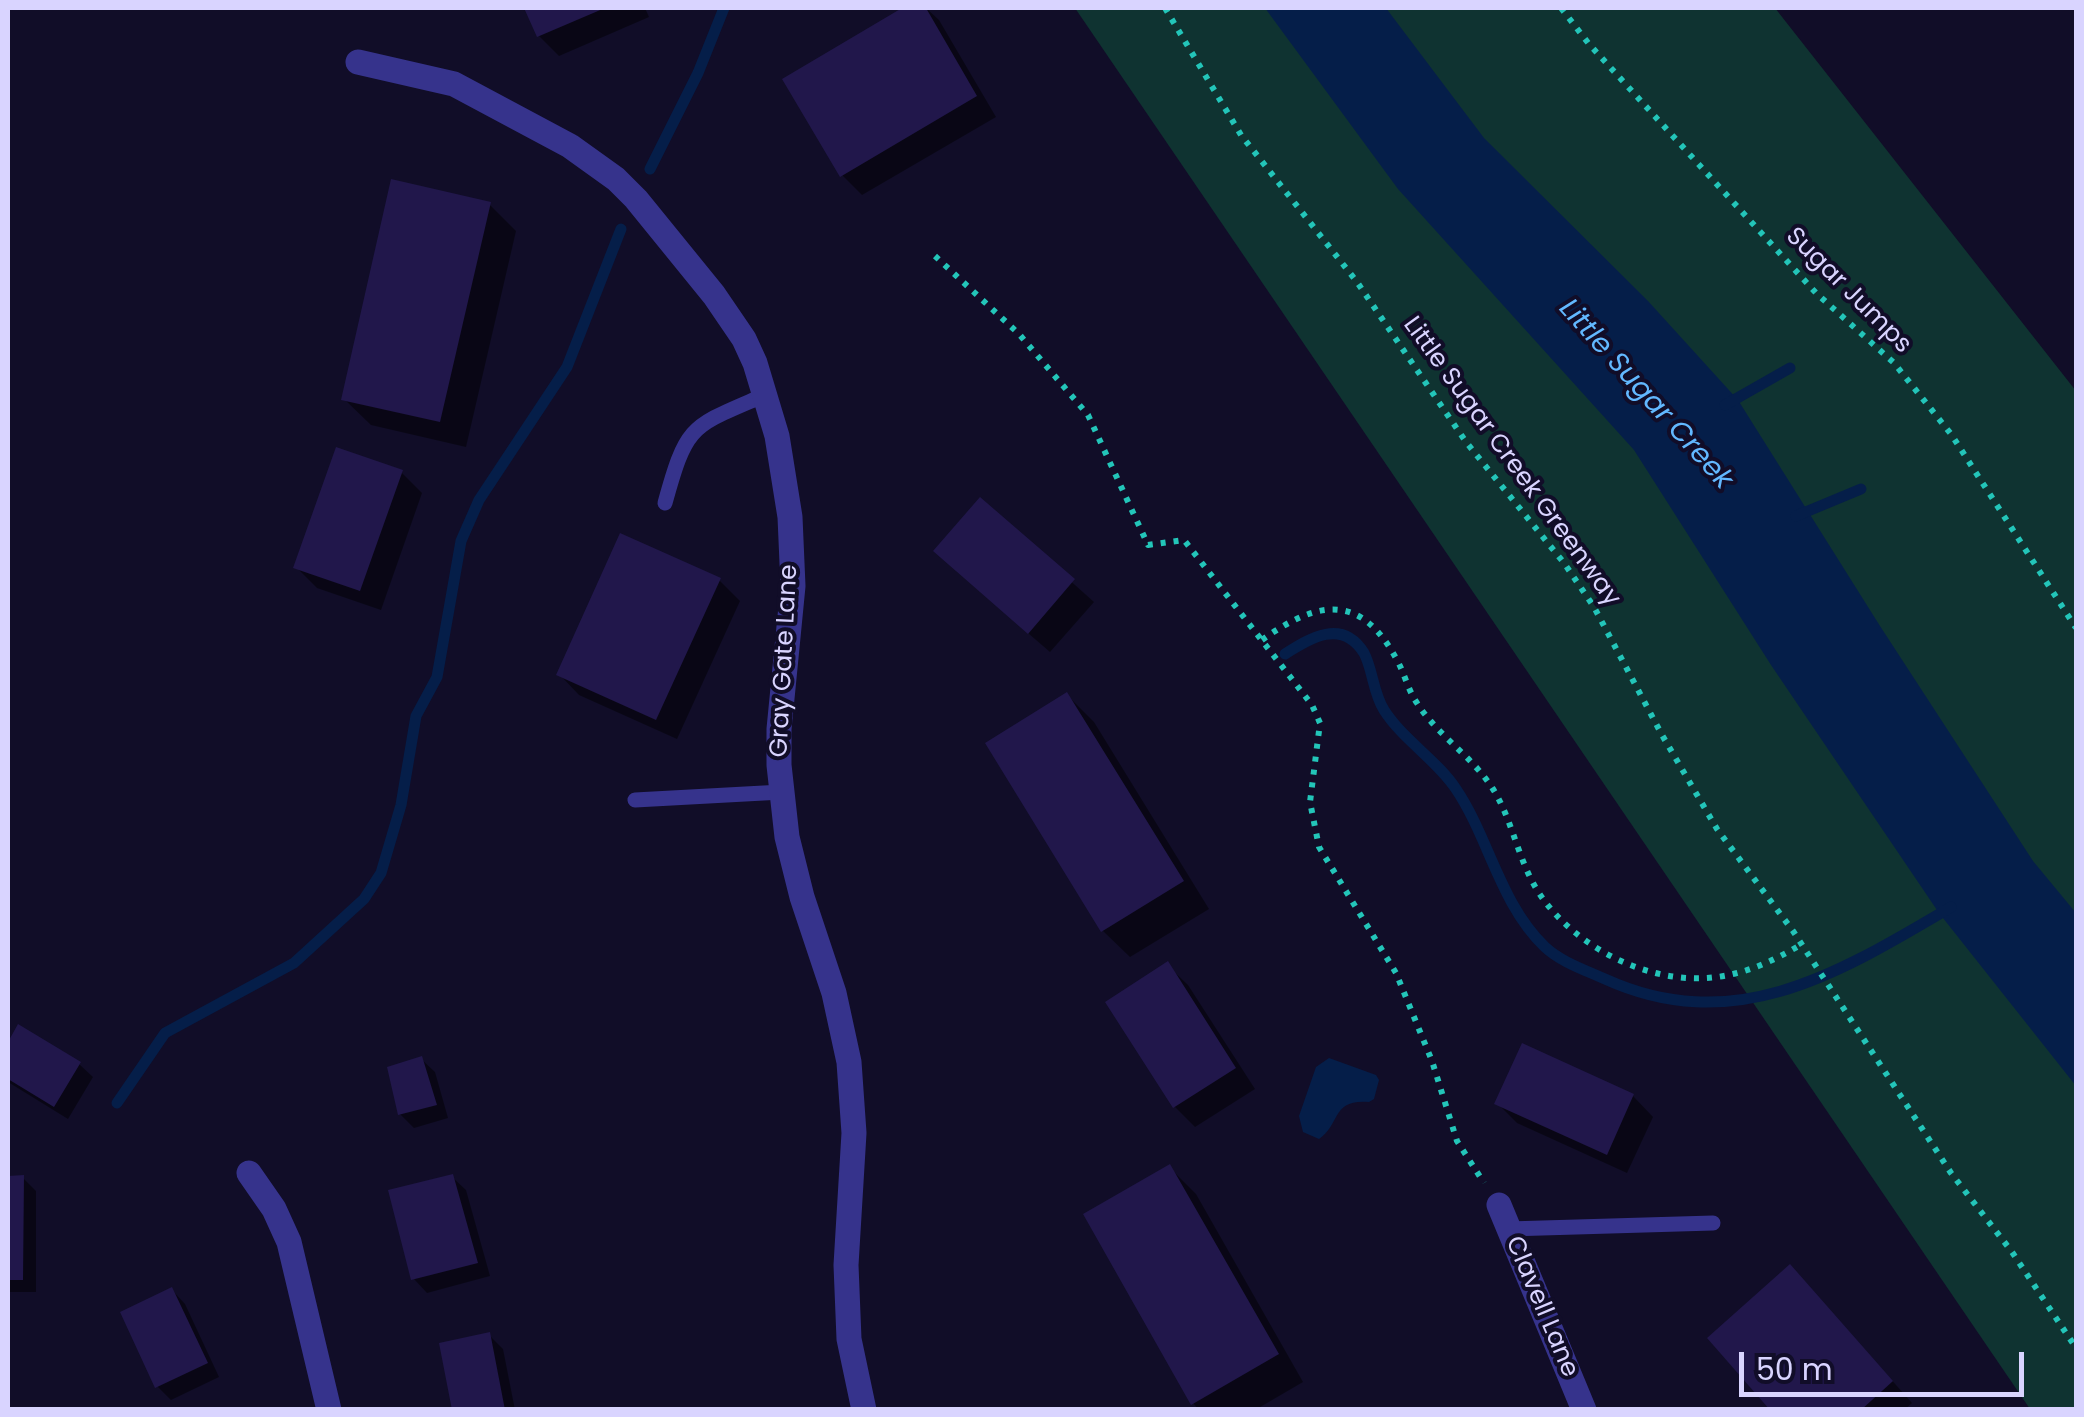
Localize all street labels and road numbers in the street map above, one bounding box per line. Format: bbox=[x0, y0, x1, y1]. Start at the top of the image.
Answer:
street label: Sugar Jumps bbox=[1779, 222, 1917, 360]
street label: Little Sugar Creek Greenway bbox=[1396, 311, 1626, 613]
street label: Gray Gate Lane bbox=[765, 564, 805, 758]
street label: Clavell Lane bbox=[1498, 1232, 1584, 1382]

